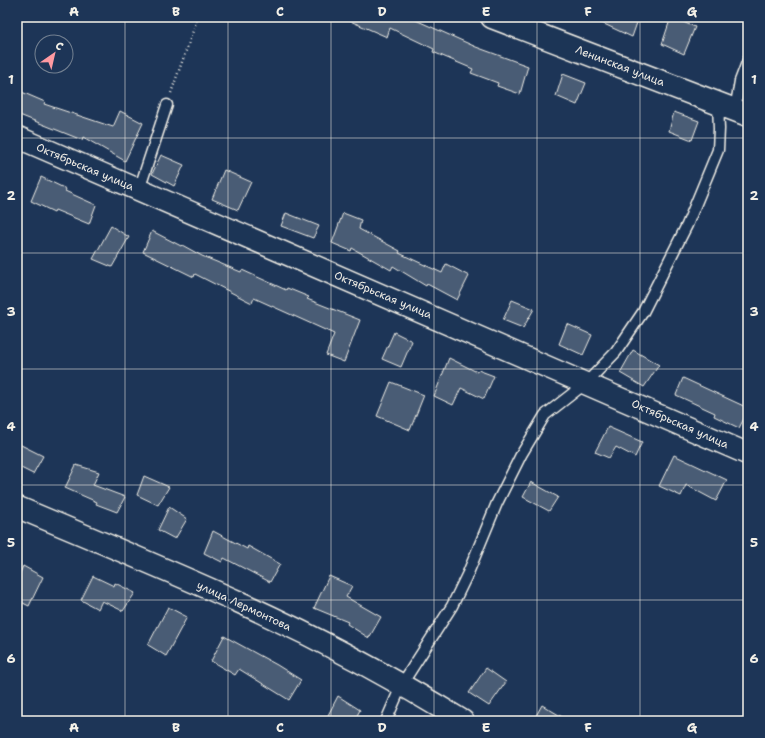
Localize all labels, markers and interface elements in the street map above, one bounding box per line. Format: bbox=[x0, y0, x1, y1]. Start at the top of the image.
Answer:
text: A bbox=[69, 3, 79, 20]
text: B bbox=[172, 3, 180, 20]
text: C bbox=[276, 3, 284, 20]
text: D bbox=[377, 3, 387, 20]
text: E bbox=[482, 3, 491, 20]
text: F bbox=[584, 3, 592, 20]
text: G bbox=[687, 3, 698, 20]
north arrow bbox=[34, 34, 74, 74]
text: С bbox=[52, 38, 67, 54]
street label: Ленинская улица bbox=[573, 42, 667, 90]
text: 1 bbox=[8, 71, 14, 88]
text: 1 bbox=[751, 71, 757, 88]
street label: Октябрьская улица bbox=[34, 140, 136, 194]
text: 2 bbox=[6, 187, 16, 204]
text: 2 bbox=[749, 187, 759, 204]
street label: Октябрьская улица bbox=[332, 268, 434, 322]
text: 3 bbox=[6, 303, 16, 320]
text: 3 bbox=[749, 303, 759, 320]
street label: Октябрьская улица bbox=[629, 396, 731, 452]
text: 4 bbox=[6, 418, 16, 435]
text: 4 bbox=[749, 418, 759, 435]
text: 5 bbox=[7, 534, 15, 551]
text: 5 bbox=[750, 534, 758, 551]
street label: улица Лермонтова bbox=[194, 577, 294, 635]
text: 6 bbox=[6, 650, 16, 667]
text: 6 bbox=[749, 650, 759, 667]
text: A bbox=[69, 719, 79, 736]
text: B bbox=[172, 719, 180, 736]
text: C bbox=[276, 719, 284, 736]
text: D bbox=[377, 719, 387, 736]
text: E bbox=[482, 719, 491, 736]
text: F bbox=[584, 719, 592, 736]
text: G bbox=[687, 719, 698, 736]

